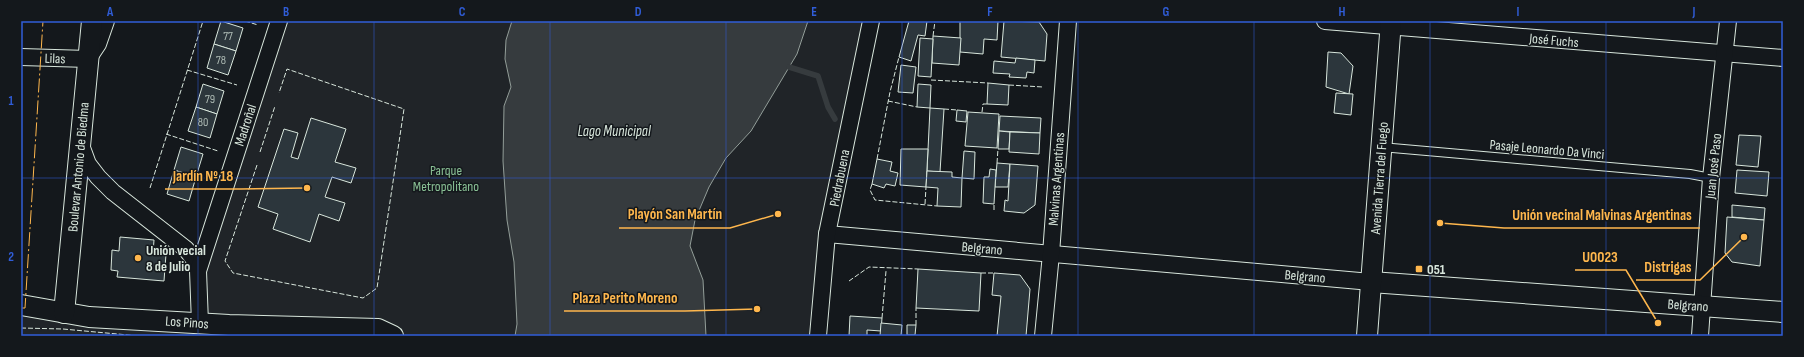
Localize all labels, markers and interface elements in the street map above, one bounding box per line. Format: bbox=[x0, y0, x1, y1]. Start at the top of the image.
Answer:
text: A bbox=[106, 4, 114, 20]
text: B bbox=[283, 4, 289, 20]
text: C bbox=[459, 4, 466, 20]
text: D bbox=[635, 4, 642, 20]
text: E bbox=[811, 4, 817, 20]
text: F bbox=[987, 4, 993, 20]
text: G bbox=[1163, 4, 1170, 20]
text: H bbox=[1339, 4, 1346, 20]
text: I bbox=[1517, 4, 1520, 20]
text: J bbox=[1692, 4, 1696, 20]
house number: 77 bbox=[223, 29, 233, 44]
street label: José Fuchs bbox=[1528, 30, 1579, 51]
street label: Lilas bbox=[44, 50, 66, 67]
house number: 78 bbox=[216, 53, 226, 68]
house number: 79 bbox=[205, 92, 215, 107]
text: 1 bbox=[8, 93, 14, 109]
street label: Boulevar Antonio de Biedma bbox=[64, 101, 93, 233]
street label: Madroñal bbox=[231, 102, 260, 148]
house number: 80 bbox=[198, 115, 208, 130]
street label: Avenida Tierra del Fuego bbox=[1367, 121, 1392, 236]
water label: Lago Municipal bbox=[577, 122, 652, 141]
street label: Malvinas Argentinas bbox=[1045, 132, 1068, 226]
street label: Juan José Paso bbox=[1701, 132, 1725, 201]
street label: Pasaje Leonardo Da Vinci bbox=[1489, 136, 1605, 163]
street label: Piedrabuena bbox=[826, 148, 853, 208]
callout: Jardín Nº 18 bbox=[165, 162, 241, 189]
park label: Parque Metropolitano bbox=[413, 162, 479, 195]
text: Jardín Nº 18 bbox=[172, 167, 233, 186]
callout: Playón San Martín bbox=[619, 201, 730, 228]
callout: Unión vecinal Malvinas Argentinas bbox=[1504, 201, 1700, 228]
text: Playón San Martín bbox=[628, 205, 722, 224]
text: Unión vecinal Malvinas Argentinas bbox=[1512, 206, 1692, 225]
street label: Belgrano bbox=[961, 238, 1003, 259]
place label: Unión vecial 8 de Julio bbox=[146, 242, 206, 275]
callout: U0023 bbox=[1575, 243, 1626, 270]
text: U0023 bbox=[1582, 248, 1618, 267]
text: 2 bbox=[8, 249, 14, 265]
marker: Unión vecial 8 de Julio bbox=[133, 253, 143, 263]
callout: Distrigas bbox=[1636, 253, 1700, 280]
text: Distrigas bbox=[1644, 258, 1692, 277]
place label: 051 bbox=[1427, 261, 1446, 278]
marker: 051 bbox=[1414, 264, 1424, 274]
street label: Belgrano bbox=[1284, 266, 1326, 287]
callout: Plaza Perito Moreno bbox=[564, 284, 685, 311]
text: Plaza Perito Moreno bbox=[573, 289, 677, 308]
street label: Belgrano bbox=[1667, 296, 1709, 315]
street label: Los Pinos bbox=[165, 313, 209, 332]

